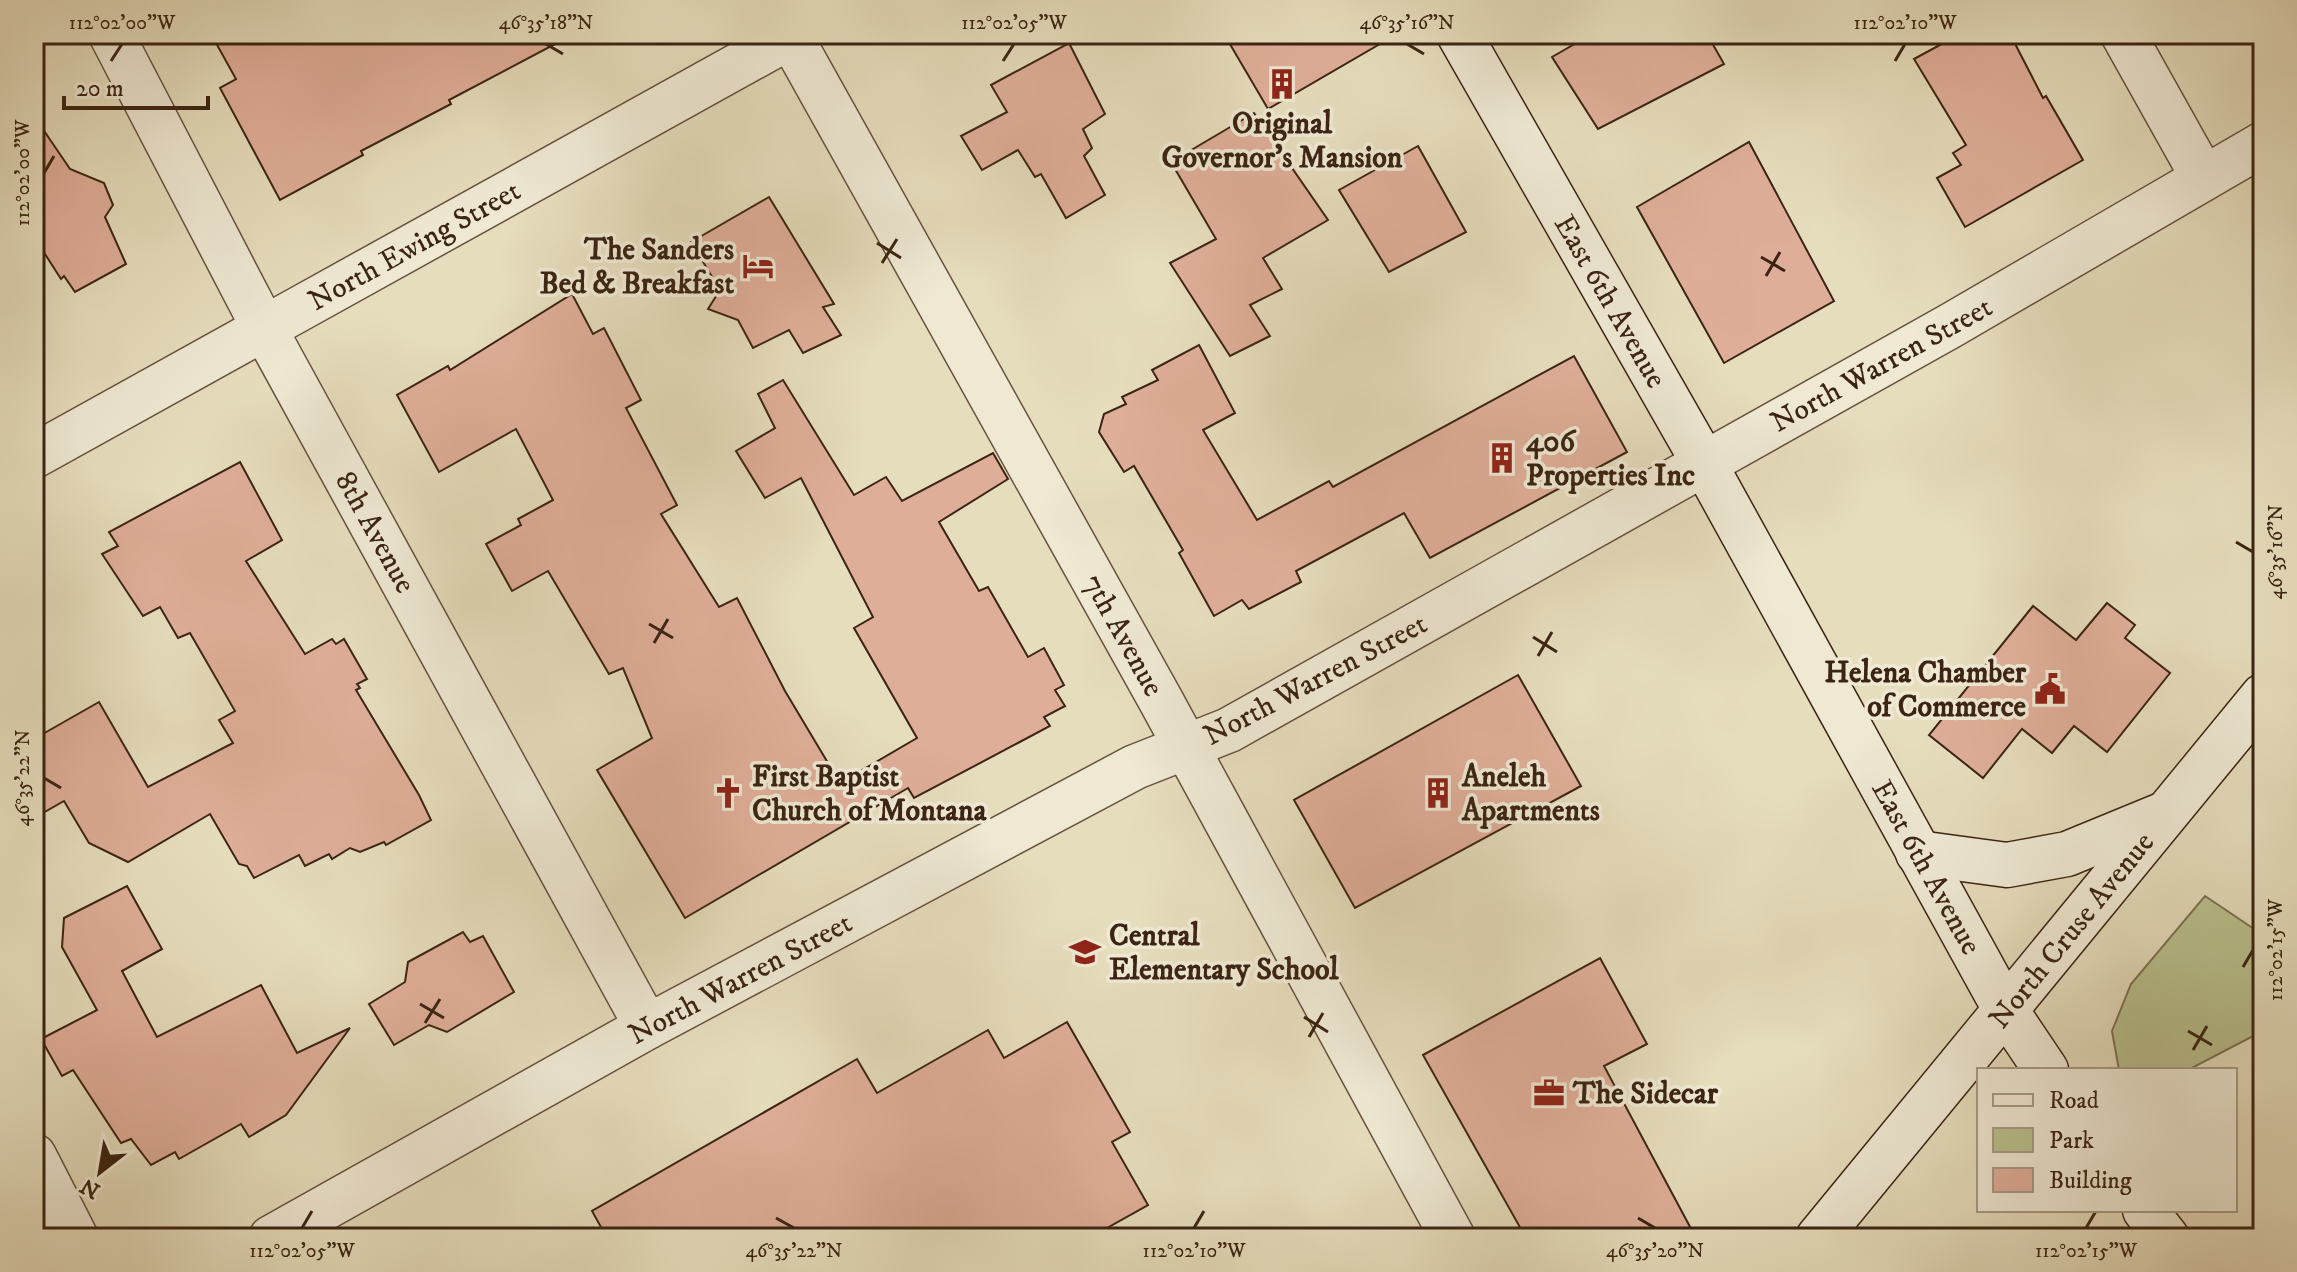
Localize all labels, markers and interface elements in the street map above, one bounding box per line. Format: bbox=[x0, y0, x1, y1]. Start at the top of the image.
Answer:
text: 112°02'00"W bbox=[69, 11, 176, 36]
text: 46°35'18"N bbox=[499, 11, 593, 36]
text: 112°02'05"W bbox=[961, 11, 1067, 36]
text: 46°35'16"N bbox=[1360, 11, 1454, 36]
text: 112°02'10"W bbox=[1854, 11, 1957, 36]
scale bar bbox=[64, 60, 208, 110]
building icon: Original Governor's Mansion bbox=[1265, 67, 1299, 101]
text: 20 m bbox=[76, 74, 124, 104]
place label: Original Governor's Mansion bbox=[1161, 106, 1403, 177]
text: 112°02'00"W bbox=[11, 119, 36, 226]
street label: North Ewing Street bbox=[302, 173, 527, 320]
street label: East 6th Avenue bbox=[1545, 209, 1674, 395]
place label: The Sanders Bed & Breakfast bbox=[540, 232, 734, 303]
hotel icon: The Sanders Bed & Breakfast bbox=[741, 249, 775, 283]
street label: North Warren Street bbox=[1764, 289, 1999, 442]
place label: 406 Properties Inc bbox=[1526, 424, 1695, 495]
building icon: 406 Properties Inc bbox=[1485, 441, 1519, 475]
street label: 8th Avenue bbox=[326, 465, 423, 600]
text: 46°35'16"N bbox=[2264, 505, 2289, 599]
street label: 7th Avenue bbox=[1074, 568, 1171, 703]
street label: North Warren Street bbox=[1198, 606, 1434, 755]
place label: Helena Chamber of Commerce bbox=[1824, 655, 2027, 726]
public building icon: Helena Chamber of Commerce bbox=[2033, 672, 2067, 706]
text: 46°35'22"N bbox=[11, 730, 36, 826]
place label: First Baptist Church of Montana bbox=[752, 759, 988, 830]
place label: Aneleh Apartments bbox=[1461, 759, 1600, 830]
street label: East 6th Avenue bbox=[1862, 774, 1989, 962]
church icon: First Baptist Church of Montana bbox=[711, 776, 745, 810]
building icon: Aneleh Apartments bbox=[1421, 776, 1455, 810]
street label: North Cruse Avenue bbox=[1982, 825, 2163, 1037]
text: 112°02'15"W bbox=[2264, 898, 2289, 1001]
street label: North Warren Street bbox=[623, 905, 859, 1054]
place label: Central Elementary School bbox=[1109, 918, 1339, 989]
school or university icon: Central Elementary School bbox=[1068, 935, 1102, 969]
legend bbox=[1977, 1068, 2237, 1212]
office icon: The Sidecar bbox=[1532, 1076, 1566, 1110]
place label: The Sidecar bbox=[1572, 1076, 1719, 1113]
text: Road bbox=[2049, 1086, 2099, 1116]
text: Park bbox=[2049, 1126, 2094, 1156]
north arrow bbox=[60, 1132, 140, 1212]
text: Building bbox=[2049, 1166, 2132, 1196]
text: N bbox=[76, 1172, 105, 1204]
text: 112°02'05"W bbox=[249, 1239, 355, 1264]
text: 46°35'22"N bbox=[746, 1239, 842, 1264]
text: 112°02'10"W bbox=[1143, 1239, 1246, 1264]
text: 46°35'20"N bbox=[1606, 1239, 1704, 1264]
text: 112°02'15"W bbox=[2035, 1239, 2138, 1264]

